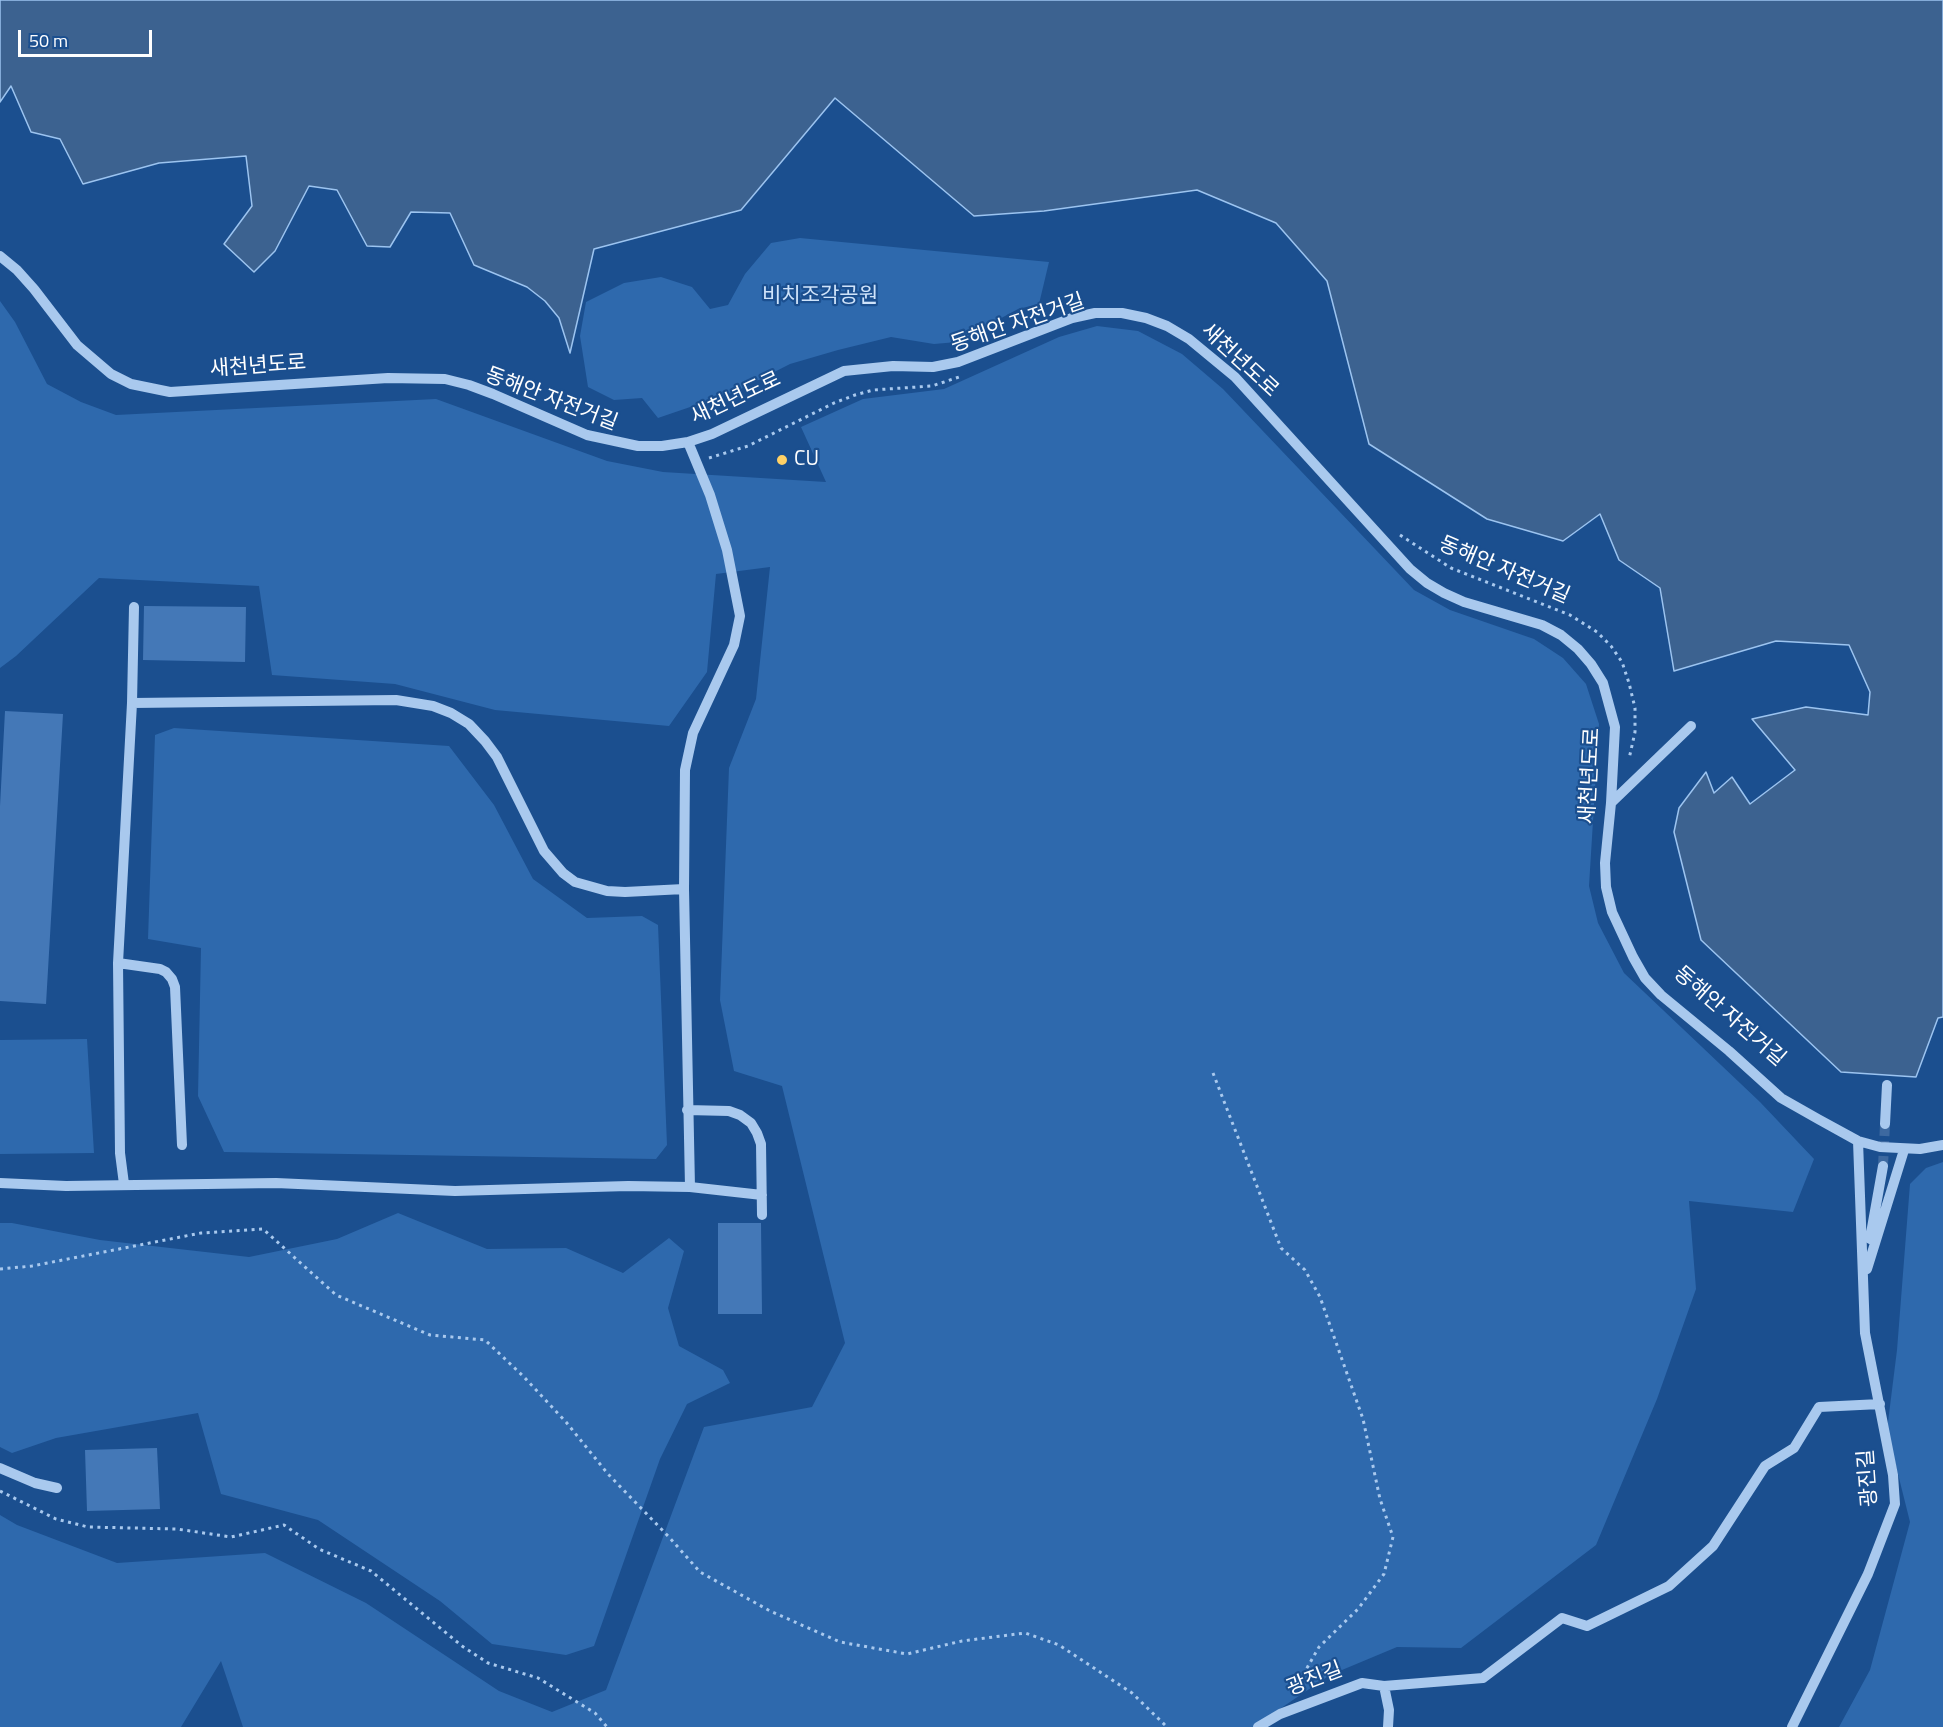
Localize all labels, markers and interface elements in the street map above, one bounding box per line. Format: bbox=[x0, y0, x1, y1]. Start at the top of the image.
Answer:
scale bar bbox=[21, 18, 154, 56]
text: 50 m bbox=[29, 27, 68, 54]
park label: 비치조각공원 bbox=[762, 284, 878, 310]
street label: 동해안 자전거길 bbox=[948, 289, 1088, 359]
street label: 새천년도로 bbox=[1195, 319, 1283, 403]
street label: 새천년도로 bbox=[209, 351, 307, 383]
street label: 동해안 자전거길 bbox=[481, 363, 621, 437]
street label: 새천년도로 bbox=[687, 367, 785, 431]
place label: CU bbox=[794, 447, 819, 473]
marker: CU bbox=[775, 453, 789, 467]
street label: 동해안 자전거길 bbox=[1435, 532, 1573, 610]
street label: 새천년도로 bbox=[1576, 727, 1606, 825]
street label: 동해안 자전거길 bbox=[1668, 962, 1790, 1072]
street label: 광진길 bbox=[1854, 1448, 1884, 1508]
street label: 광진길 bbox=[1283, 1658, 1347, 1702]

